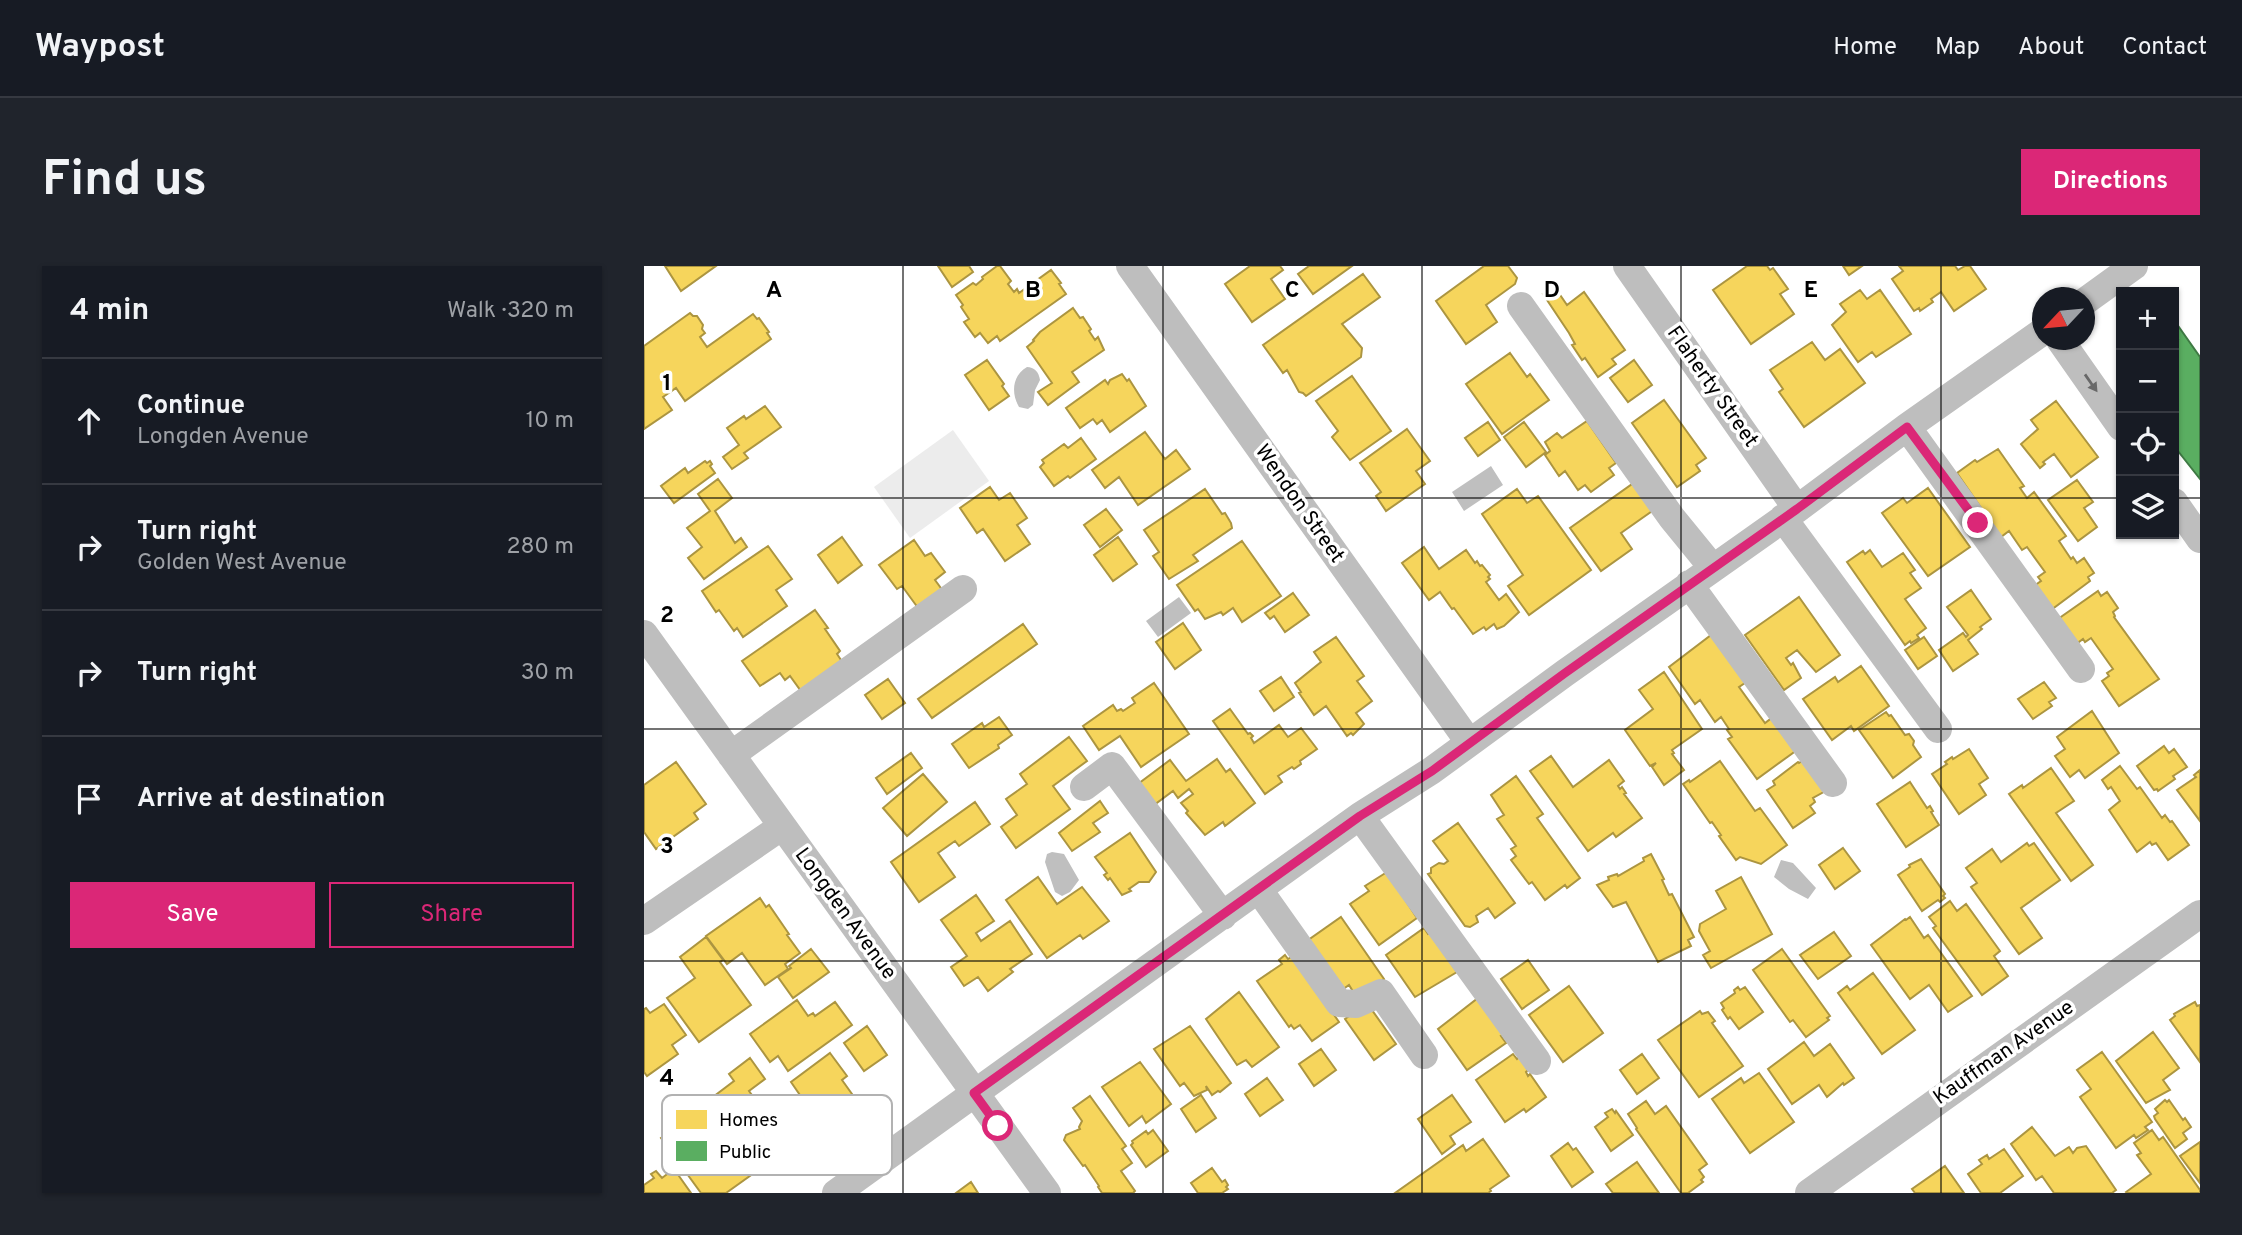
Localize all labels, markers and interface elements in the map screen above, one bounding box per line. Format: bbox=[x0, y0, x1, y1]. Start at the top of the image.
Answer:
text: Waypost bbox=[35, 27, 165, 69]
text: Home bbox=[1833, 33, 1897, 63]
text: Map bbox=[1935, 33, 1980, 63]
text: About bbox=[2018, 33, 2084, 63]
text: Contact bbox=[2122, 33, 2207, 63]
button: Directions bbox=[2021, 149, 2200, 215]
text: Find us bbox=[42, 151, 207, 213]
text: A bbox=[766, 277, 782, 306]
text: B bbox=[1025, 277, 1041, 306]
text: C bbox=[1285, 277, 1299, 306]
text: D bbox=[1544, 277, 1560, 306]
text: E bbox=[1804, 277, 1818, 306]
north arrow bbox=[2032, 287, 2095, 350]
map controls bbox=[2116, 287, 2179, 539]
button: + bbox=[2116, 287, 2179, 350]
text: 4 min bbox=[70, 293, 149, 330]
text: Walk · 320 m bbox=[447, 297, 574, 326]
street label: Flaherty Street bbox=[1660, 321, 1764, 453]
button: − bbox=[2116, 350, 2179, 413]
text: 1 bbox=[662, 370, 672, 399]
one-way arrow bbox=[2084, 374, 2098, 392]
text: Continue bbox=[137, 390, 245, 423]
icon: ahead bbox=[70, 402, 108, 440]
text: 10 m bbox=[526, 407, 574, 436]
button: locate bbox=[2116, 413, 2179, 476]
text: Longden Avenue bbox=[137, 423, 309, 452]
street label: Wendon Street bbox=[1248, 439, 1350, 569]
button: layers bbox=[2116, 476, 2179, 539]
route end bbox=[1962, 507, 1993, 538]
text: Turn right bbox=[137, 516, 257, 549]
icon: right bbox=[70, 528, 108, 566]
text: 280 m bbox=[506, 533, 574, 562]
text: Golden West Avenue bbox=[137, 549, 347, 578]
text: 2 bbox=[660, 602, 674, 631]
icon: right bbox=[70, 654, 108, 692]
text: Turn right bbox=[137, 657, 257, 690]
text: 30 m bbox=[521, 659, 574, 688]
icon: arrive bbox=[70, 780, 108, 818]
text: Arrive at destination bbox=[137, 783, 385, 816]
text: 3 bbox=[660, 833, 674, 862]
street label: Longden Avenue bbox=[788, 843, 902, 985]
button: Save bbox=[70, 882, 315, 948]
button: Share bbox=[329, 882, 574, 948]
street label: Kauffman Avenue bbox=[1928, 994, 2080, 1112]
text: 4 bbox=[660, 1065, 674, 1094]
legend bbox=[662, 1095, 892, 1175]
text: Homes bbox=[719, 1109, 778, 1133]
route start bbox=[982, 1110, 1013, 1141]
text: Public bbox=[719, 1141, 771, 1165]

